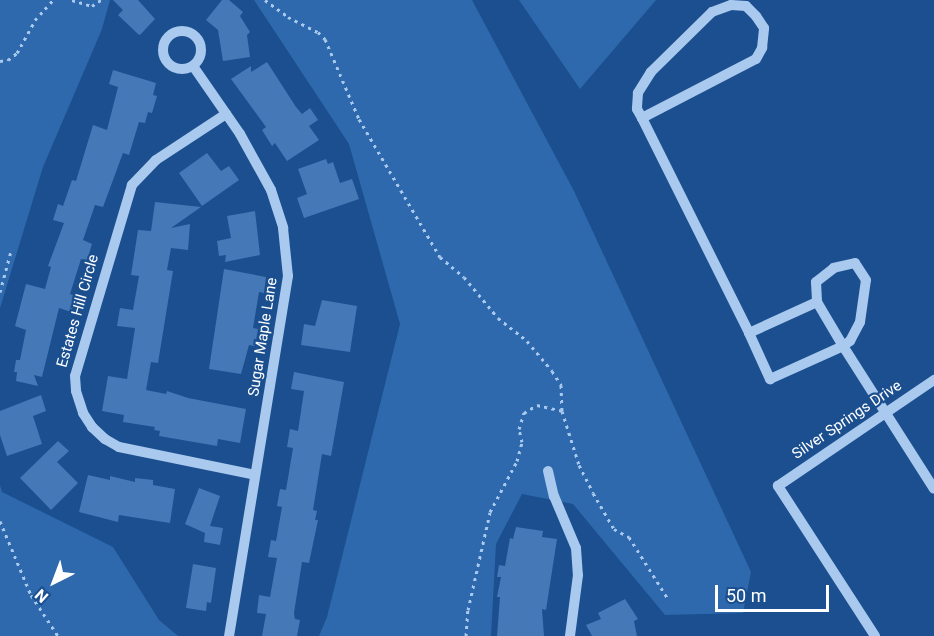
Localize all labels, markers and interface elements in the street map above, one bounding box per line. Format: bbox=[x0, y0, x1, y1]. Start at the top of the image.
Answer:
street label: Estates Hill Circle bbox=[53, 252, 103, 370]
street label: Sugar Maple Lane bbox=[245, 276, 281, 398]
street label: Silver Springs Drive bbox=[789, 377, 905, 463]
north arrow bbox=[24, 552, 84, 612]
scale bar bbox=[718, 573, 832, 611]
text: N bbox=[31, 585, 52, 607]
text: 50 m bbox=[726, 585, 766, 606]

